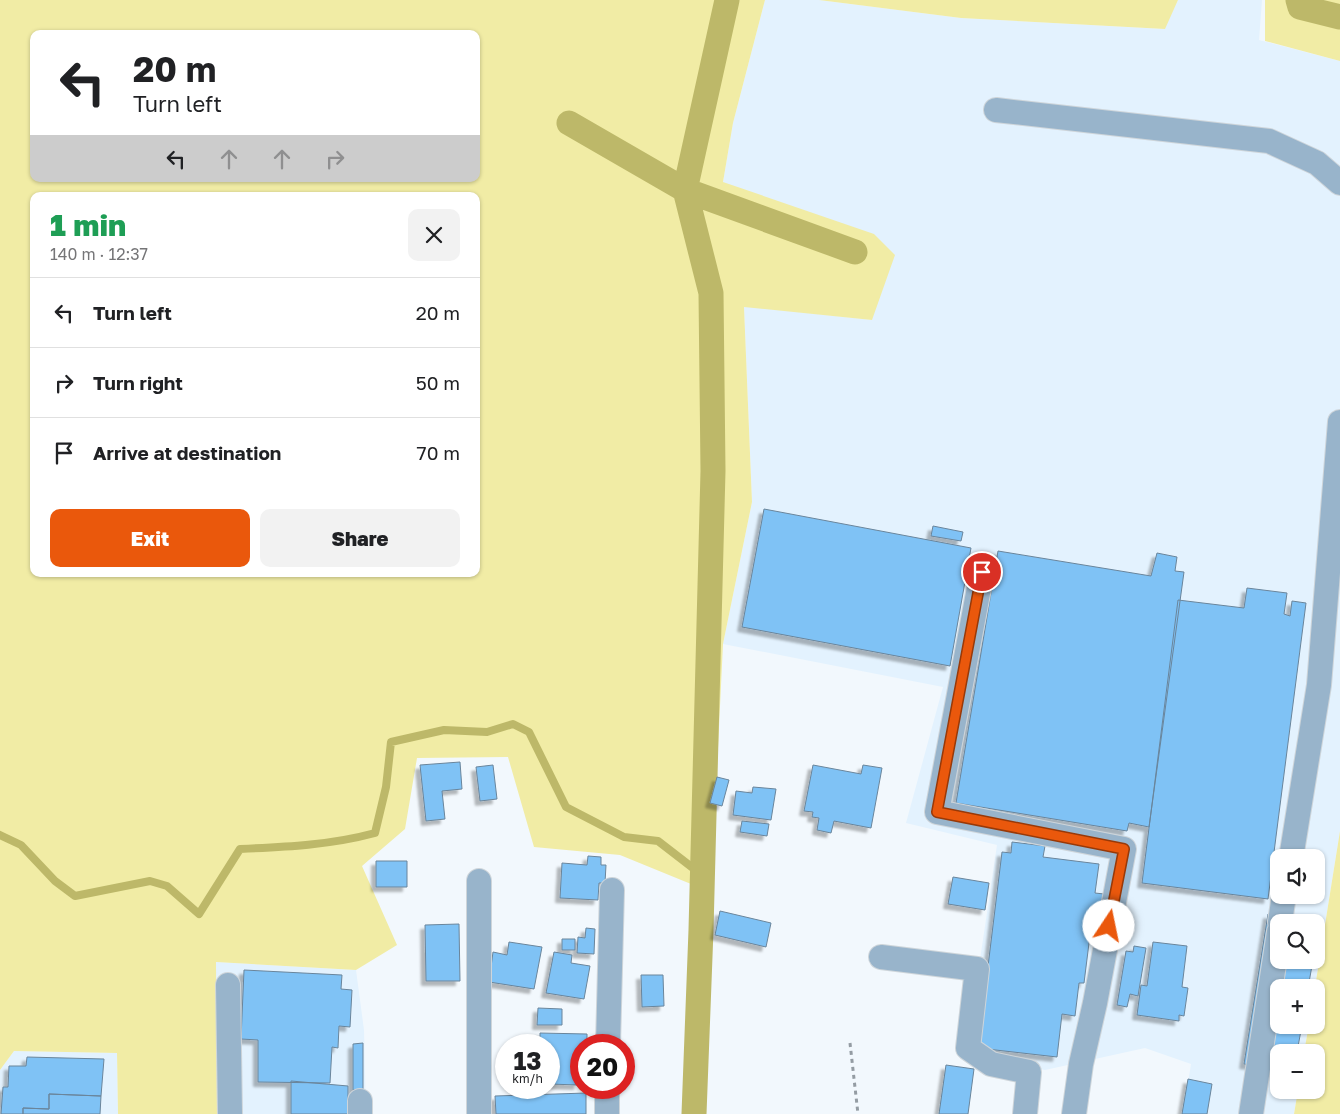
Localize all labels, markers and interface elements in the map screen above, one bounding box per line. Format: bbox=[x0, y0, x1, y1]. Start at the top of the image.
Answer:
text: 20 m bbox=[133, 48, 216, 90]
icon: left bbox=[50, 50, 115, 115]
text: Turn left bbox=[133, 90, 222, 117]
icon: left bbox=[162, 145, 190, 173]
icon: ahead bbox=[215, 145, 243, 173]
icon: ahead bbox=[268, 145, 296, 173]
icon: right bbox=[321, 145, 349, 173]
text: 1 min bbox=[50, 207, 126, 243]
button: close bbox=[408, 209, 460, 261]
text: 140 m · 12:37 bbox=[50, 244, 148, 264]
icon: left bbox=[50, 299, 78, 327]
text: Turn left bbox=[93, 301, 172, 324]
text: 20 m bbox=[416, 301, 460, 324]
icon: right bbox=[50, 369, 78, 397]
text: Turn right bbox=[93, 371, 183, 394]
text: 50 m bbox=[416, 371, 460, 394]
icon: arrive bbox=[50, 439, 78, 467]
text: Arrive at destination bbox=[93, 441, 281, 464]
text: 70 m bbox=[417, 441, 460, 464]
button: Exit bbox=[50, 509, 250, 567]
button: Share bbox=[260, 509, 460, 567]
pin bbox=[961, 551, 1003, 593]
icon: arrive bbox=[968, 558, 996, 586]
map controls bbox=[1270, 849, 1325, 1099]
button: sound bbox=[1270, 849, 1325, 904]
position arrow bbox=[1082, 899, 1134, 951]
button: search bbox=[1270, 914, 1325, 969]
button: + bbox=[1270, 979, 1325, 1034]
speed limit sign: 20 bbox=[570, 1034, 635, 1099]
button: − bbox=[1270, 1044, 1325, 1099]
text: 13 bbox=[513, 1045, 542, 1076]
text: km/h bbox=[512, 1071, 543, 1086]

